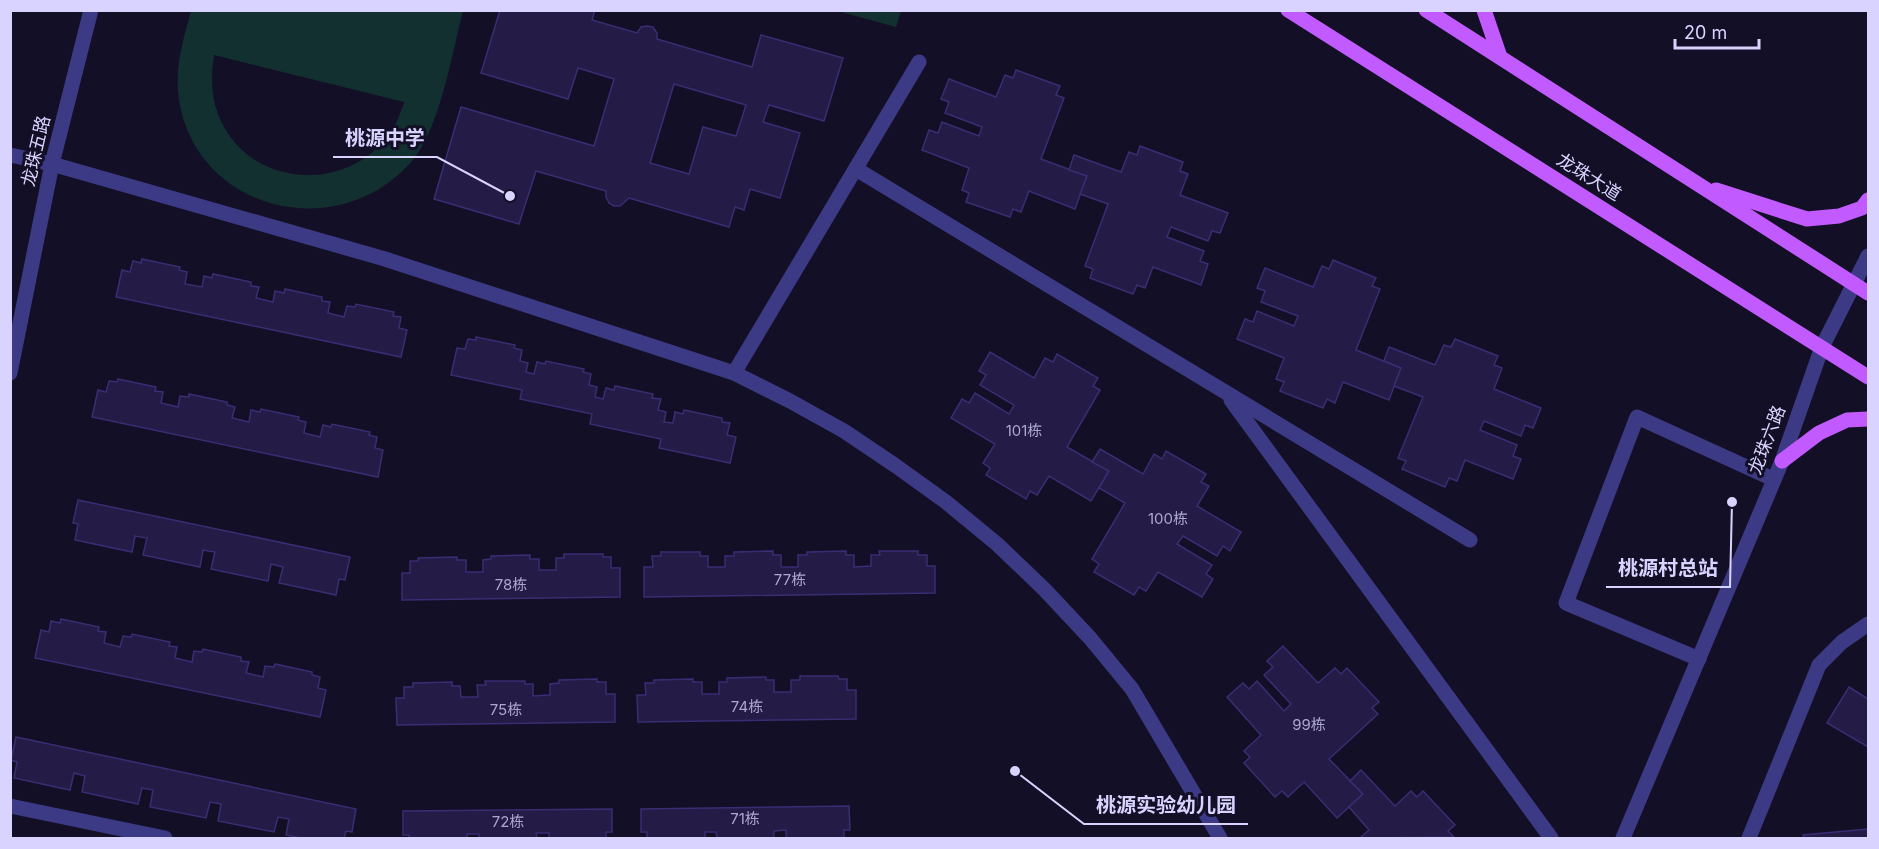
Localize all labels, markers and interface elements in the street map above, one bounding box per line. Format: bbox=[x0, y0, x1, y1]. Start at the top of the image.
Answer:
scale bar bbox=[1675, 12, 1759, 50]
text: 20 m bbox=[1684, 22, 1727, 43]
street label: 龙珠五路 bbox=[17, 113, 54, 188]
callout: 桃源中学 bbox=[333, 119, 437, 157]
text: 桃源中学 bbox=[345, 126, 425, 150]
street label: 龙珠大道 bbox=[1553, 149, 1625, 205]
street label: 龙珠六路 bbox=[1744, 402, 1789, 477]
house number: 101栋 bbox=[1006, 421, 1042, 440]
house number: 100栋 bbox=[1148, 509, 1188, 528]
callout: 桃源村总站 bbox=[1606, 549, 1730, 587]
text: 桃源村总站 bbox=[1618, 556, 1718, 580]
house number: 77栋 bbox=[774, 570, 806, 589]
house number: 78栋 bbox=[495, 575, 527, 594]
house number: 74栋 bbox=[731, 697, 763, 716]
house number: 75栋 bbox=[490, 700, 522, 719]
house number: 99栋 bbox=[1292, 715, 1326, 734]
callout: 桃源实验幼儿园 bbox=[1084, 786, 1248, 824]
text: 桃源实验幼儿园 bbox=[1096, 793, 1236, 817]
house number: 71栋 bbox=[730, 809, 760, 828]
house number: 72栋 bbox=[492, 812, 524, 831]

